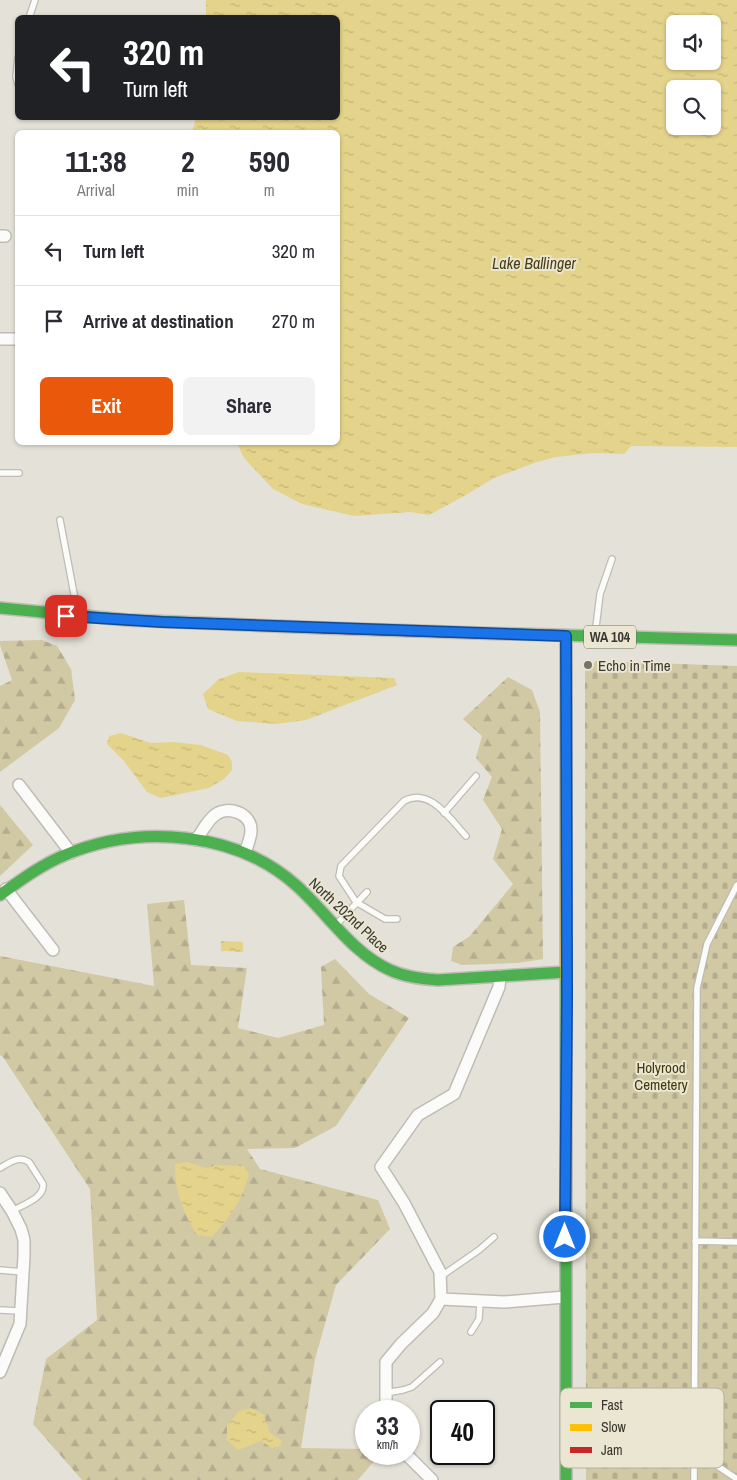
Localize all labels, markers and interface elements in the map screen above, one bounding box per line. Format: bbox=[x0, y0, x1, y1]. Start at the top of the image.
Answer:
map controls bbox=[666, 15, 721, 135]
button: sound bbox=[666, 15, 721, 70]
text: 320 m bbox=[123, 29, 204, 76]
icon: left bbox=[40, 35, 105, 100]
text: Turn left bbox=[123, 74, 188, 104]
button: search bbox=[666, 80, 721, 135]
text: 11:38 bbox=[65, 141, 127, 181]
text: 2 bbox=[181, 141, 195, 181]
text: 590 bbox=[249, 141, 290, 181]
text: Arrival bbox=[77, 179, 115, 201]
text: min bbox=[177, 179, 199, 201]
text: m bbox=[264, 179, 275, 201]
icon: left bbox=[40, 237, 68, 265]
text: Turn left bbox=[83, 238, 144, 264]
text: 320 m bbox=[272, 238, 315, 264]
water label: Lake Ballinger bbox=[492, 252, 577, 274]
icon: arrive bbox=[40, 307, 68, 335]
text: Arrive at destination bbox=[83, 308, 234, 334]
text: 270 m bbox=[272, 308, 315, 334]
button: Exit bbox=[40, 377, 173, 435]
button: Share bbox=[183, 377, 315, 435]
pin bbox=[45, 595, 87, 637]
icon: arrive bbox=[52, 602, 80, 630]
road number: WA 104 bbox=[584, 626, 636, 649]
place label: Echo in Time bbox=[598, 655, 671, 676]
marker: Echo in Time bbox=[582, 659, 594, 671]
street label: North 202nd Place bbox=[305, 873, 394, 958]
park label: Holyrood Cemetery bbox=[634, 1057, 689, 1095]
position arrow bbox=[538, 1210, 590, 1262]
legend bbox=[560, 1388, 724, 1468]
text: Fast bbox=[601, 1396, 623, 1414]
speed limit sign: 40 bbox=[430, 1400, 495, 1465]
text: 33 bbox=[376, 1409, 399, 1443]
text: Slow bbox=[601, 1418, 627, 1436]
text: km/h bbox=[377, 1437, 398, 1453]
text: Jam bbox=[601, 1441, 623, 1459]

